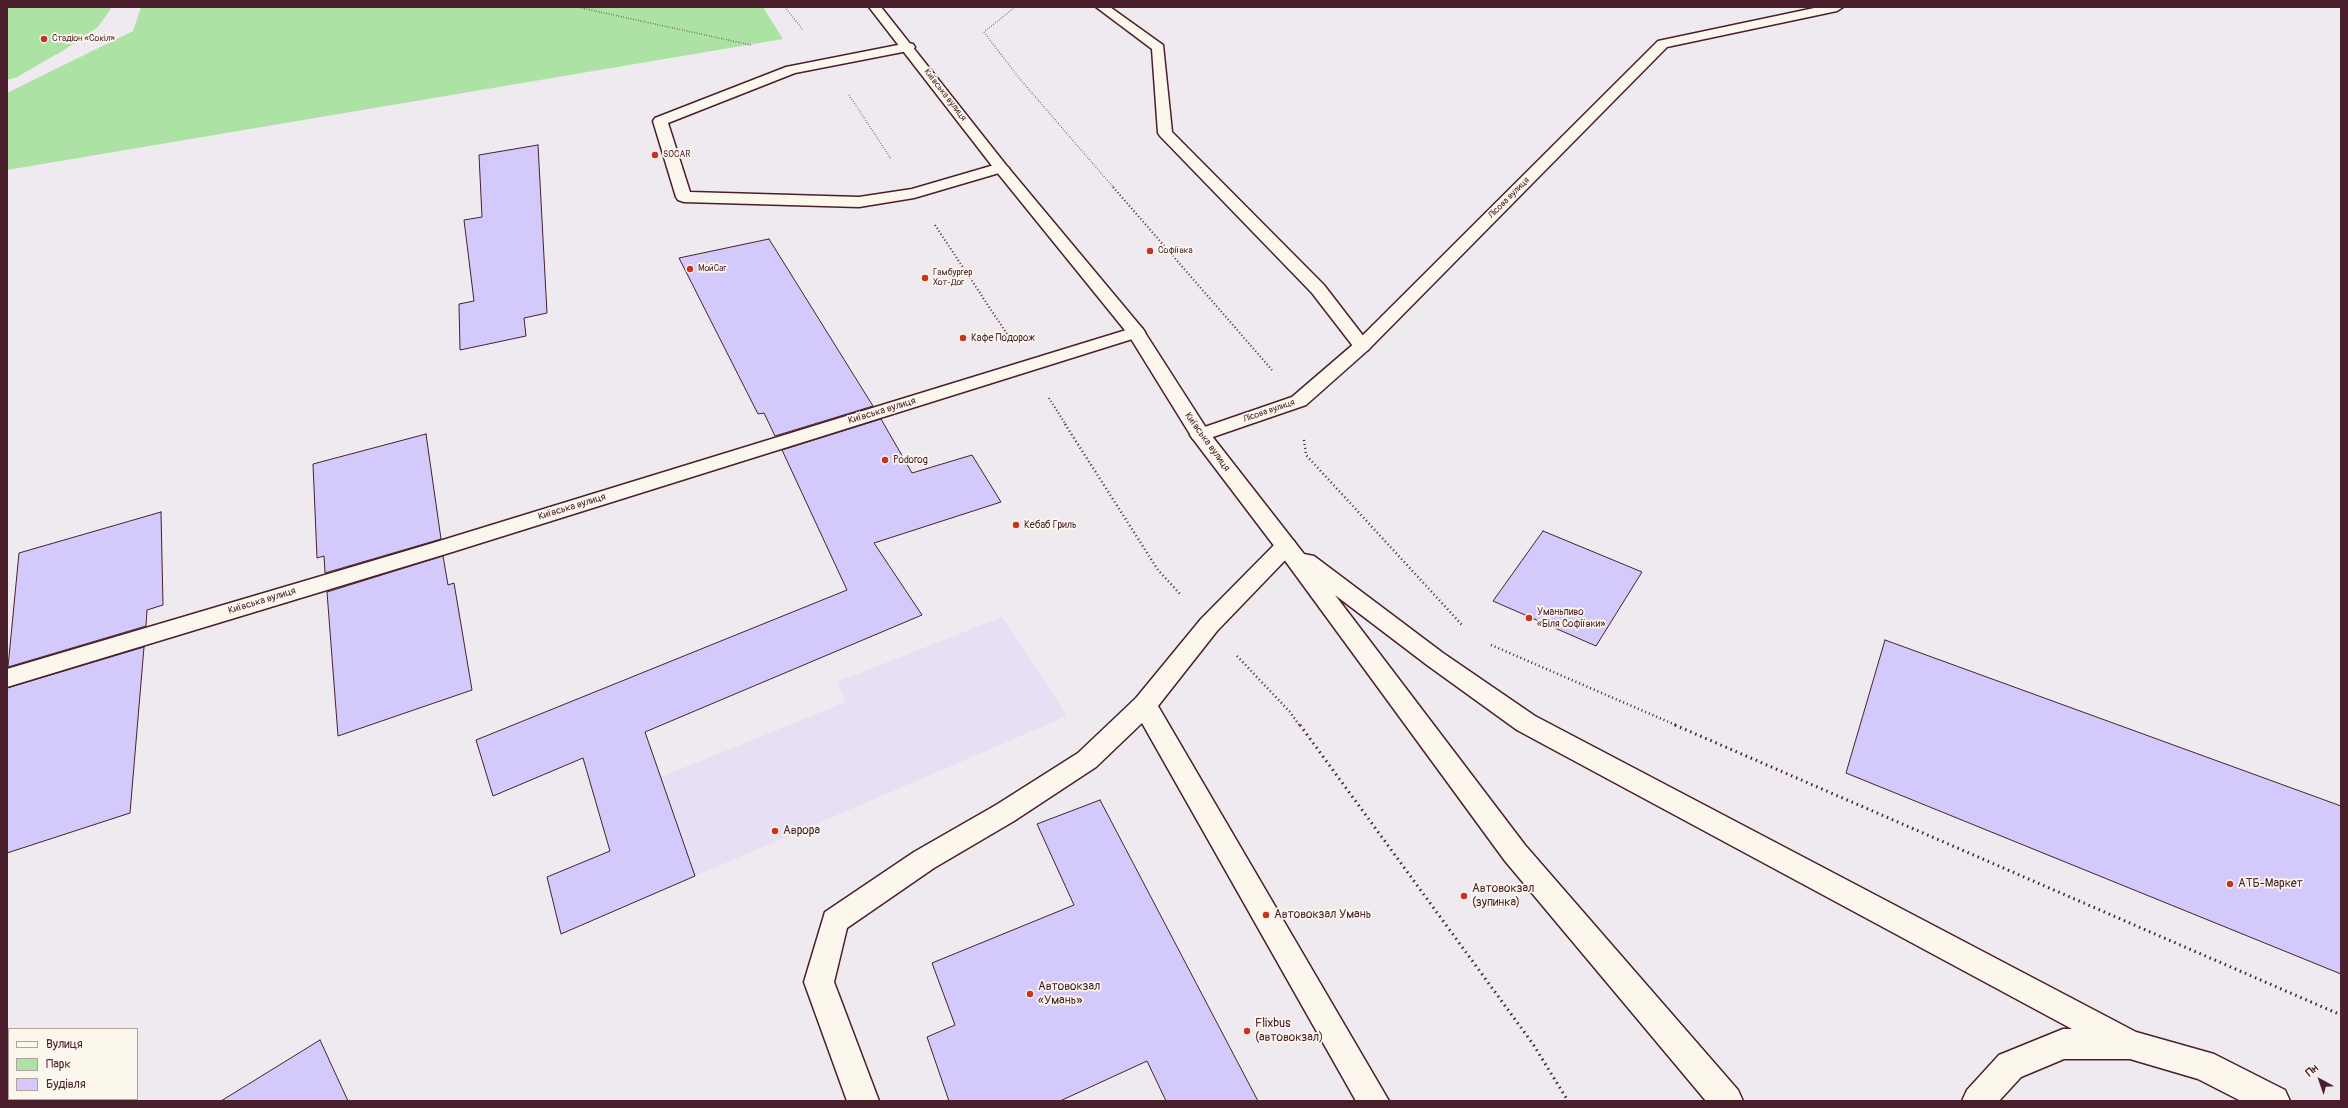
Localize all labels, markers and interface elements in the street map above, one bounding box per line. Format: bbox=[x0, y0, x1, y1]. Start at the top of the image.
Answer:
marker: Стадіон «Сокіл» bbox=[39, 34, 49, 44]
place label: Стадіон «Сокіл» bbox=[52, 34, 115, 44]
street label: Київська вулиця bbox=[921, 67, 969, 123]
marker: SOCAR bbox=[650, 150, 660, 160]
place label: SOCAR bbox=[663, 150, 691, 160]
street label: Лісова вулиця bbox=[1486, 175, 1532, 221]
marker: Софіївка bbox=[1145, 246, 1155, 256]
place label: Софіївка bbox=[1158, 246, 1193, 256]
marker: МойCar bbox=[685, 264, 695, 274]
place label: МойCar bbox=[698, 264, 727, 274]
place label: Гамбургер Хот-Дог bbox=[933, 268, 972, 289]
marker: Гамбургер Хот-Дог bbox=[920, 273, 930, 283]
place label: Кафе Подорож bbox=[971, 332, 1035, 344]
marker: Кафе Подорож bbox=[958, 333, 968, 343]
street label: Київська вулиця bbox=[847, 395, 917, 427]
street label: Лісова вулиця bbox=[1242, 397, 1296, 425]
street label: Київська вулиця bbox=[1182, 410, 1232, 474]
place label: Podorog bbox=[893, 454, 928, 466]
marker: Podorog bbox=[880, 455, 890, 465]
street label: Київська вулиця bbox=[537, 491, 607, 523]
place label: Кебаб Гриль bbox=[1024, 519, 1076, 531]
marker: Кебаб Гриль bbox=[1011, 520, 1021, 530]
street label: Київська вулиця bbox=[227, 585, 297, 617]
place label: Уманьпиво «Біля Софіївки» bbox=[1537, 606, 1605, 630]
marker: Уманьпиво «Біля Софіївки» bbox=[1524, 613, 1534, 623]
place label: Аврора bbox=[783, 824, 820, 838]
marker: Аврора bbox=[770, 826, 780, 836]
place label: АТБ-Маркет bbox=[2238, 877, 2303, 891]
marker: АТБ-Маркет bbox=[2225, 879, 2235, 889]
place label: Автовокзал (зупинка) bbox=[1472, 882, 1534, 910]
marker: Автовокзал (зупинка) bbox=[1459, 891, 1469, 901]
place label: Автовокзал Умань bbox=[1274, 908, 1371, 922]
marker: Автовокзал Умань bbox=[1261, 910, 1271, 920]
place label: Автовокзал «Умань» bbox=[1038, 980, 1100, 1008]
marker: Автовокзал «Умань» bbox=[1025, 989, 1035, 999]
place label: Flixbus (автовокзал) bbox=[1255, 1017, 1323, 1045]
marker: Flixbus (автовокзал) bbox=[1242, 1026, 1252, 1036]
legend bbox=[8, 1028, 138, 1100]
text: Вулиця bbox=[46, 1037, 83, 1052]
text: Парк bbox=[46, 1057, 71, 1072]
north arrow bbox=[2300, 1060, 2340, 1100]
text: Пн bbox=[2303, 1062, 2321, 1079]
text: Будівля bbox=[46, 1077, 86, 1092]

